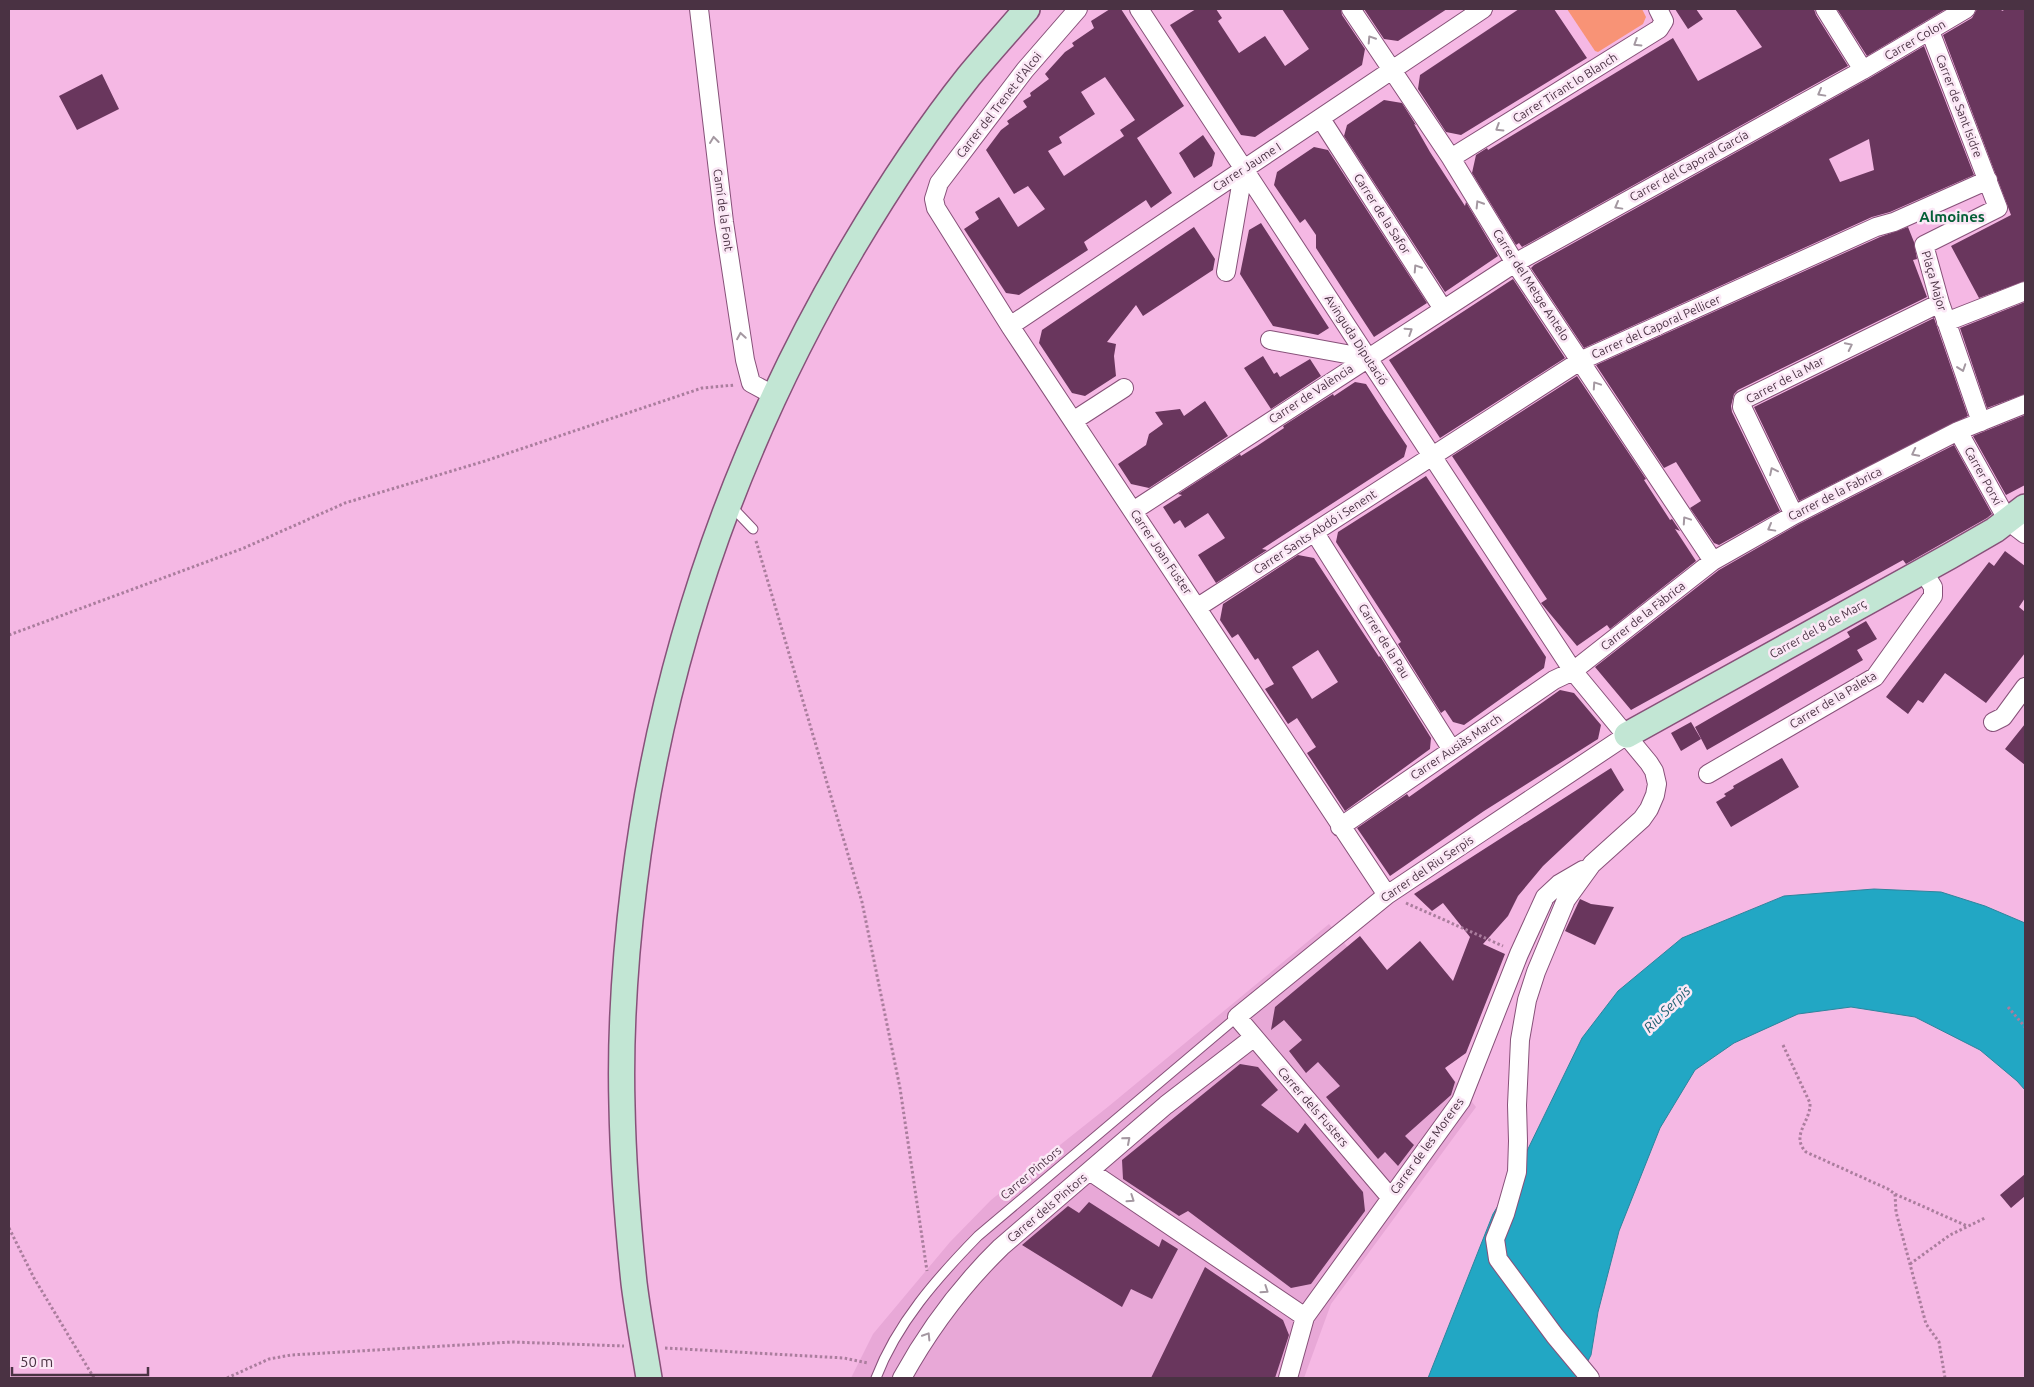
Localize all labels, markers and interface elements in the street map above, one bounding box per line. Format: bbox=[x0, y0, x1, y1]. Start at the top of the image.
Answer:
street label: Carrer Colon bbox=[1882, 17, 1947, 62]
one-way arrow bbox=[1368, 35, 1377, 45]
one-way arrow bbox=[1634, 36, 1643, 46]
street label: Carrer del Trenet d'Alcoi bbox=[953, 49, 1044, 160]
street label: Carrer Tirant lo Blanch bbox=[1510, 50, 1619, 125]
street label: Carrer de Sant Isidre bbox=[1934, 53, 1985, 159]
one-way arrow bbox=[1817, 87, 1826, 97]
one-way arrow bbox=[1495, 122, 1504, 132]
street label: Carrer del Caporal García bbox=[1627, 127, 1750, 204]
one-way arrow bbox=[709, 136, 720, 144]
street label: Carrer Jaume I bbox=[1210, 140, 1283, 193]
street label: Camí de la Font bbox=[711, 168, 736, 252]
street label: Carrer de la Safor bbox=[1351, 171, 1414, 257]
one-way arrow bbox=[1614, 200, 1623, 210]
one-way arrow bbox=[1476, 201, 1486, 210]
district label: Almoines bbox=[1919, 208, 1985, 225]
street label: Carrer del Metge Antelo bbox=[1491, 227, 1572, 343]
street label: Plaça Major bbox=[1920, 249, 1949, 313]
one-way arrow bbox=[1413, 264, 1423, 273]
street label: Avinguda Diputació bbox=[1322, 292, 1390, 387]
street label: Carrer del Caporal Pellicer bbox=[1589, 292, 1723, 361]
one-way arrow bbox=[1403, 328, 1412, 337]
one-way arrow bbox=[737, 331, 747, 340]
one-way arrow bbox=[1844, 342, 1853, 352]
street label: Carrer de la Mar bbox=[1744, 353, 1826, 406]
street label: Carrer de València bbox=[1266, 361, 1355, 426]
one-way arrow bbox=[1956, 364, 1966, 372]
one-way arrow bbox=[1593, 381, 1602, 390]
street label: Carrer Porxí bbox=[1962, 444, 2005, 508]
one-way arrow bbox=[1911, 447, 1920, 457]
street label: Carrer de la Fabrica bbox=[1786, 464, 1884, 523]
one-way arrow bbox=[1769, 467, 1779, 476]
street label: Carrer Sants Abdó i Senent bbox=[1251, 487, 1379, 576]
street label: Carrer Joan Fuster bbox=[1128, 507, 1195, 597]
one-way arrow bbox=[1683, 516, 1692, 526]
one-way arrow bbox=[1767, 522, 1776, 532]
street label: Carrer de la Fàbrica bbox=[1598, 579, 1687, 653]
street label: Carrer del 8 de Març bbox=[1767, 596, 1869, 661]
street label: Carrer de la Pau bbox=[1356, 601, 1412, 680]
street label: Carrer de la Paleta bbox=[1787, 669, 1878, 731]
street label: Carrer Ausiàs March bbox=[1408, 711, 1504, 782]
street label: Carrer del Riu Serpis bbox=[1378, 833, 1475, 904]
water label: Riu Serpis bbox=[1640, 982, 1694, 1036]
street label: Carrer dels Fusters bbox=[1275, 1064, 1351, 1149]
street label: Carrer de les Moreres bbox=[1387, 1095, 1466, 1196]
one-way arrow bbox=[1122, 1136, 1131, 1145]
street label: Carrer Pintors bbox=[998, 1144, 1064, 1202]
street label: Carrer dels Pintors bbox=[1004, 1171, 1089, 1245]
one-way arrow bbox=[1125, 1193, 1135, 1202]
one-way arrow bbox=[1260, 1284, 1269, 1294]
one-way arrow bbox=[920, 1333, 930, 1342]
scale bar bbox=[12, 1344, 149, 1376]
text: 50 m bbox=[20, 1353, 53, 1370]

